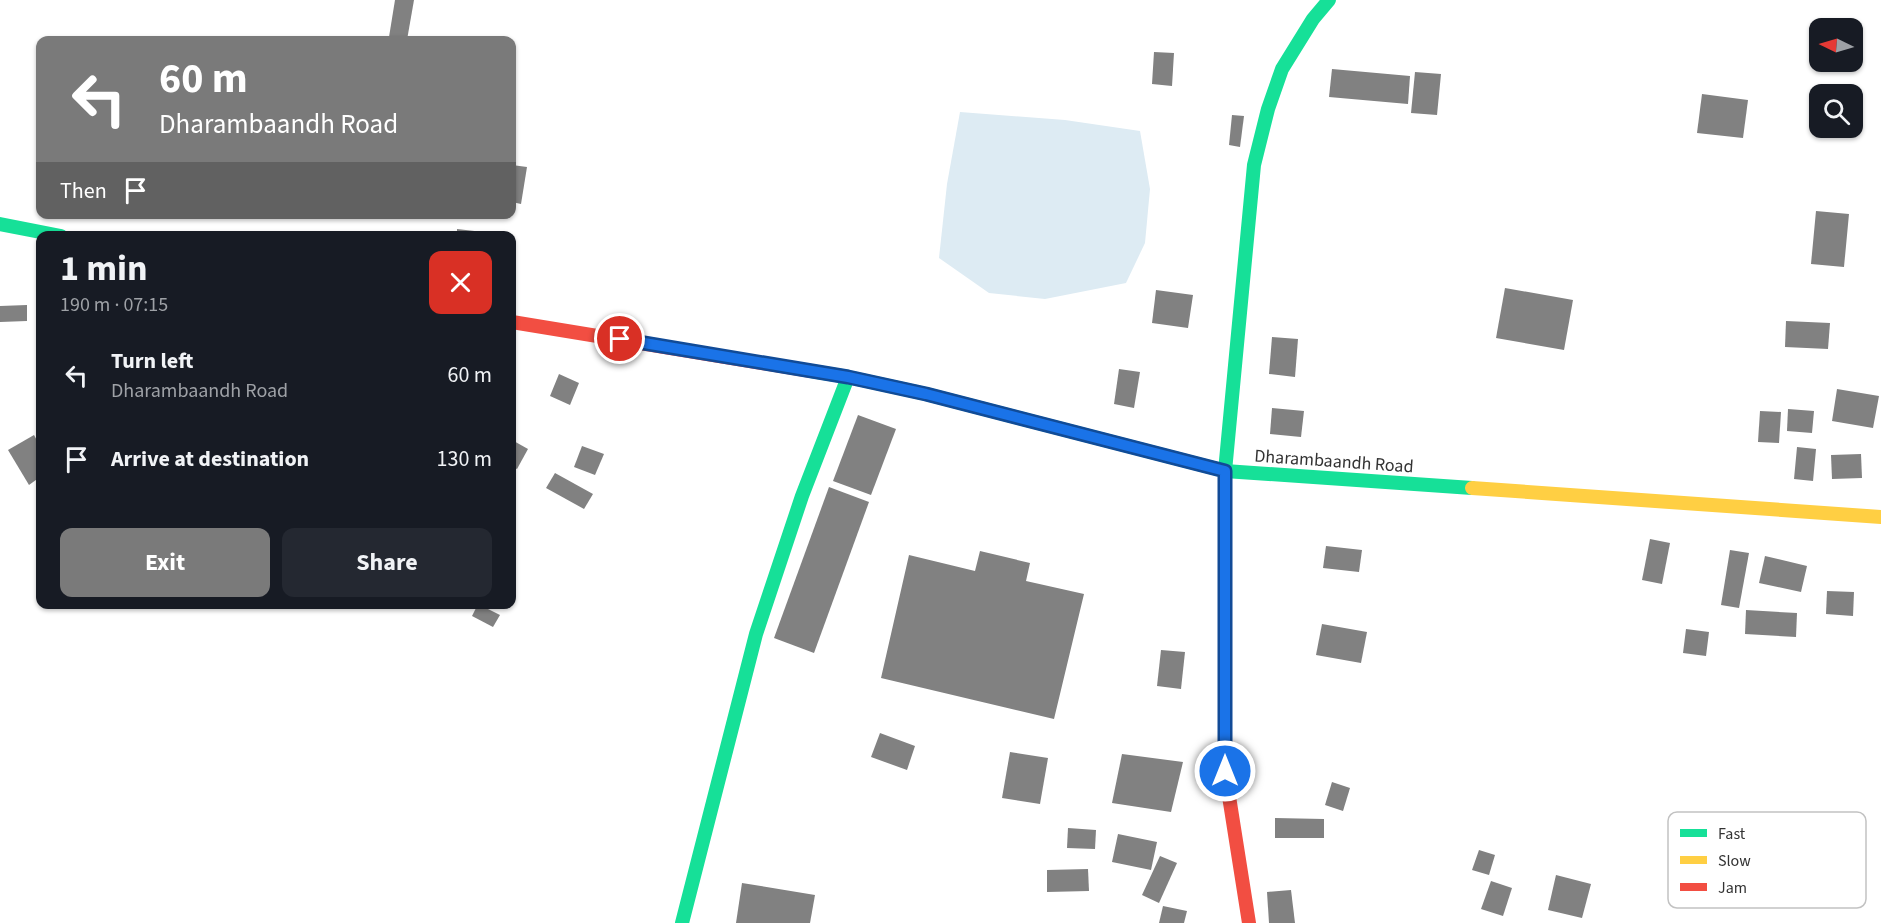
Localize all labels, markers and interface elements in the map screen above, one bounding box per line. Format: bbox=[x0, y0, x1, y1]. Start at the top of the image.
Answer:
north arrow bbox=[1809, 18, 1863, 72]
map controls bbox=[1809, 18, 1863, 138]
text: 60 m bbox=[159, 49, 248, 109]
icon: left bbox=[60, 60, 138, 138]
button: search bbox=[1809, 84, 1863, 138]
text: Dharambaandh Road bbox=[159, 105, 398, 144]
icon: arrive bbox=[119, 174, 152, 207]
text: Then bbox=[60, 175, 107, 207]
text: 1 min bbox=[60, 243, 148, 294]
button: close bbox=[429, 251, 492, 314]
text: 190 m · 07:15 bbox=[60, 291, 168, 319]
pin bbox=[594, 313, 645, 364]
icon: arrive bbox=[603, 322, 636, 355]
text: Turn left bbox=[111, 345, 193, 377]
icon: left bbox=[60, 359, 93, 392]
text: 60 m bbox=[447, 359, 492, 391]
text: Dharambaandh Road bbox=[111, 377, 288, 405]
icon: arrive bbox=[60, 443, 93, 476]
text: Arrive at destination bbox=[111, 443, 309, 475]
text: 130 m bbox=[437, 443, 492, 475]
street label: Dharambaandh Road bbox=[1254, 443, 1414, 480]
button: Exit bbox=[60, 528, 270, 597]
button: Share bbox=[282, 528, 492, 597]
position arrow bbox=[1193, 739, 1257, 803]
legend bbox=[1668, 812, 1866, 908]
text: Fast bbox=[1718, 823, 1746, 845]
text: Slow bbox=[1718, 850, 1751, 872]
text: Jam bbox=[1718, 877, 1747, 899]

